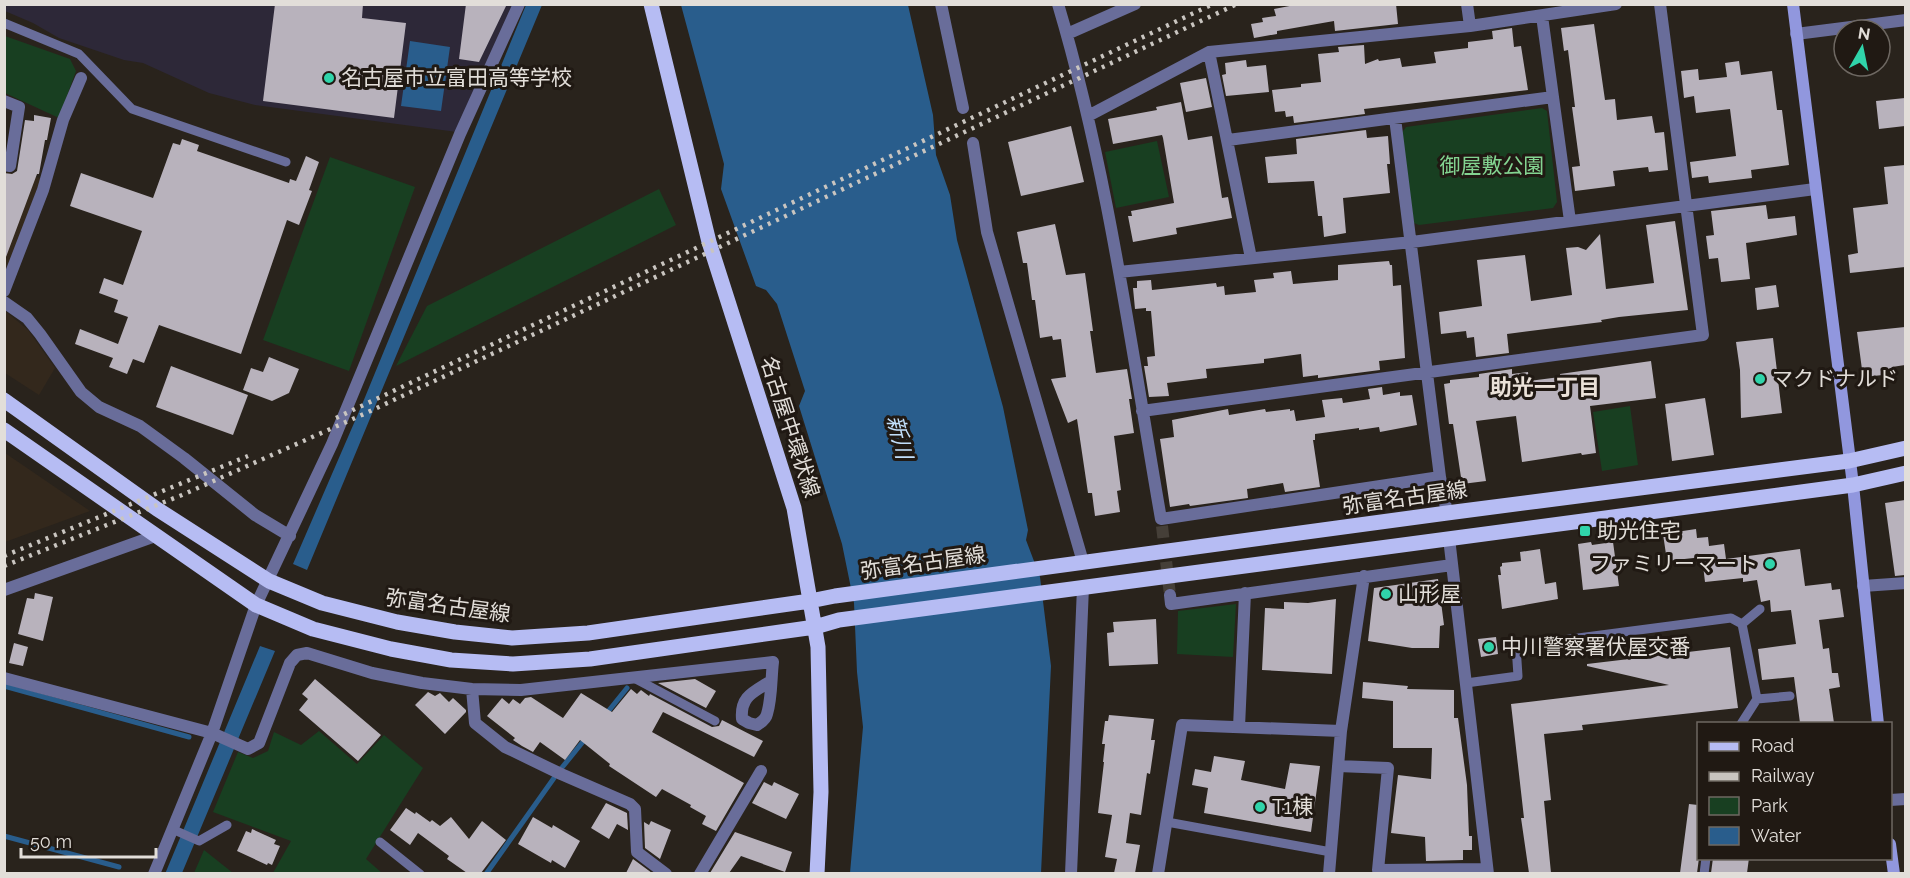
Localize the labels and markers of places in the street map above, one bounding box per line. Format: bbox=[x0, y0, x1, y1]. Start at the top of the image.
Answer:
place label: 名古屋市立富田高等学校 bbox=[341, 65, 572, 90]
marker: 名古屋市立富田高等学校 bbox=[322, 71, 336, 85]
place label: マクドナルド bbox=[1772, 366, 1898, 391]
marker: マクドナルド bbox=[1753, 372, 1767, 386]
place label: 助光住宅 bbox=[1597, 518, 1681, 543]
marker: 助光住宅 bbox=[1578, 524, 1592, 538]
place label: ファミリーマート bbox=[1590, 551, 1758, 576]
marker: ファミリーマート bbox=[1763, 557, 1777, 571]
place label: 山形屋 bbox=[1398, 581, 1461, 606]
marker: 山形屋 bbox=[1379, 587, 1393, 601]
place label: 中川警察署伏屋交番 bbox=[1501, 634, 1690, 659]
marker: 中川警察署伏屋交番 bbox=[1482, 640, 1496, 654]
place label: T1棟 bbox=[1272, 794, 1313, 819]
marker: T1棟 bbox=[1253, 800, 1267, 814]

